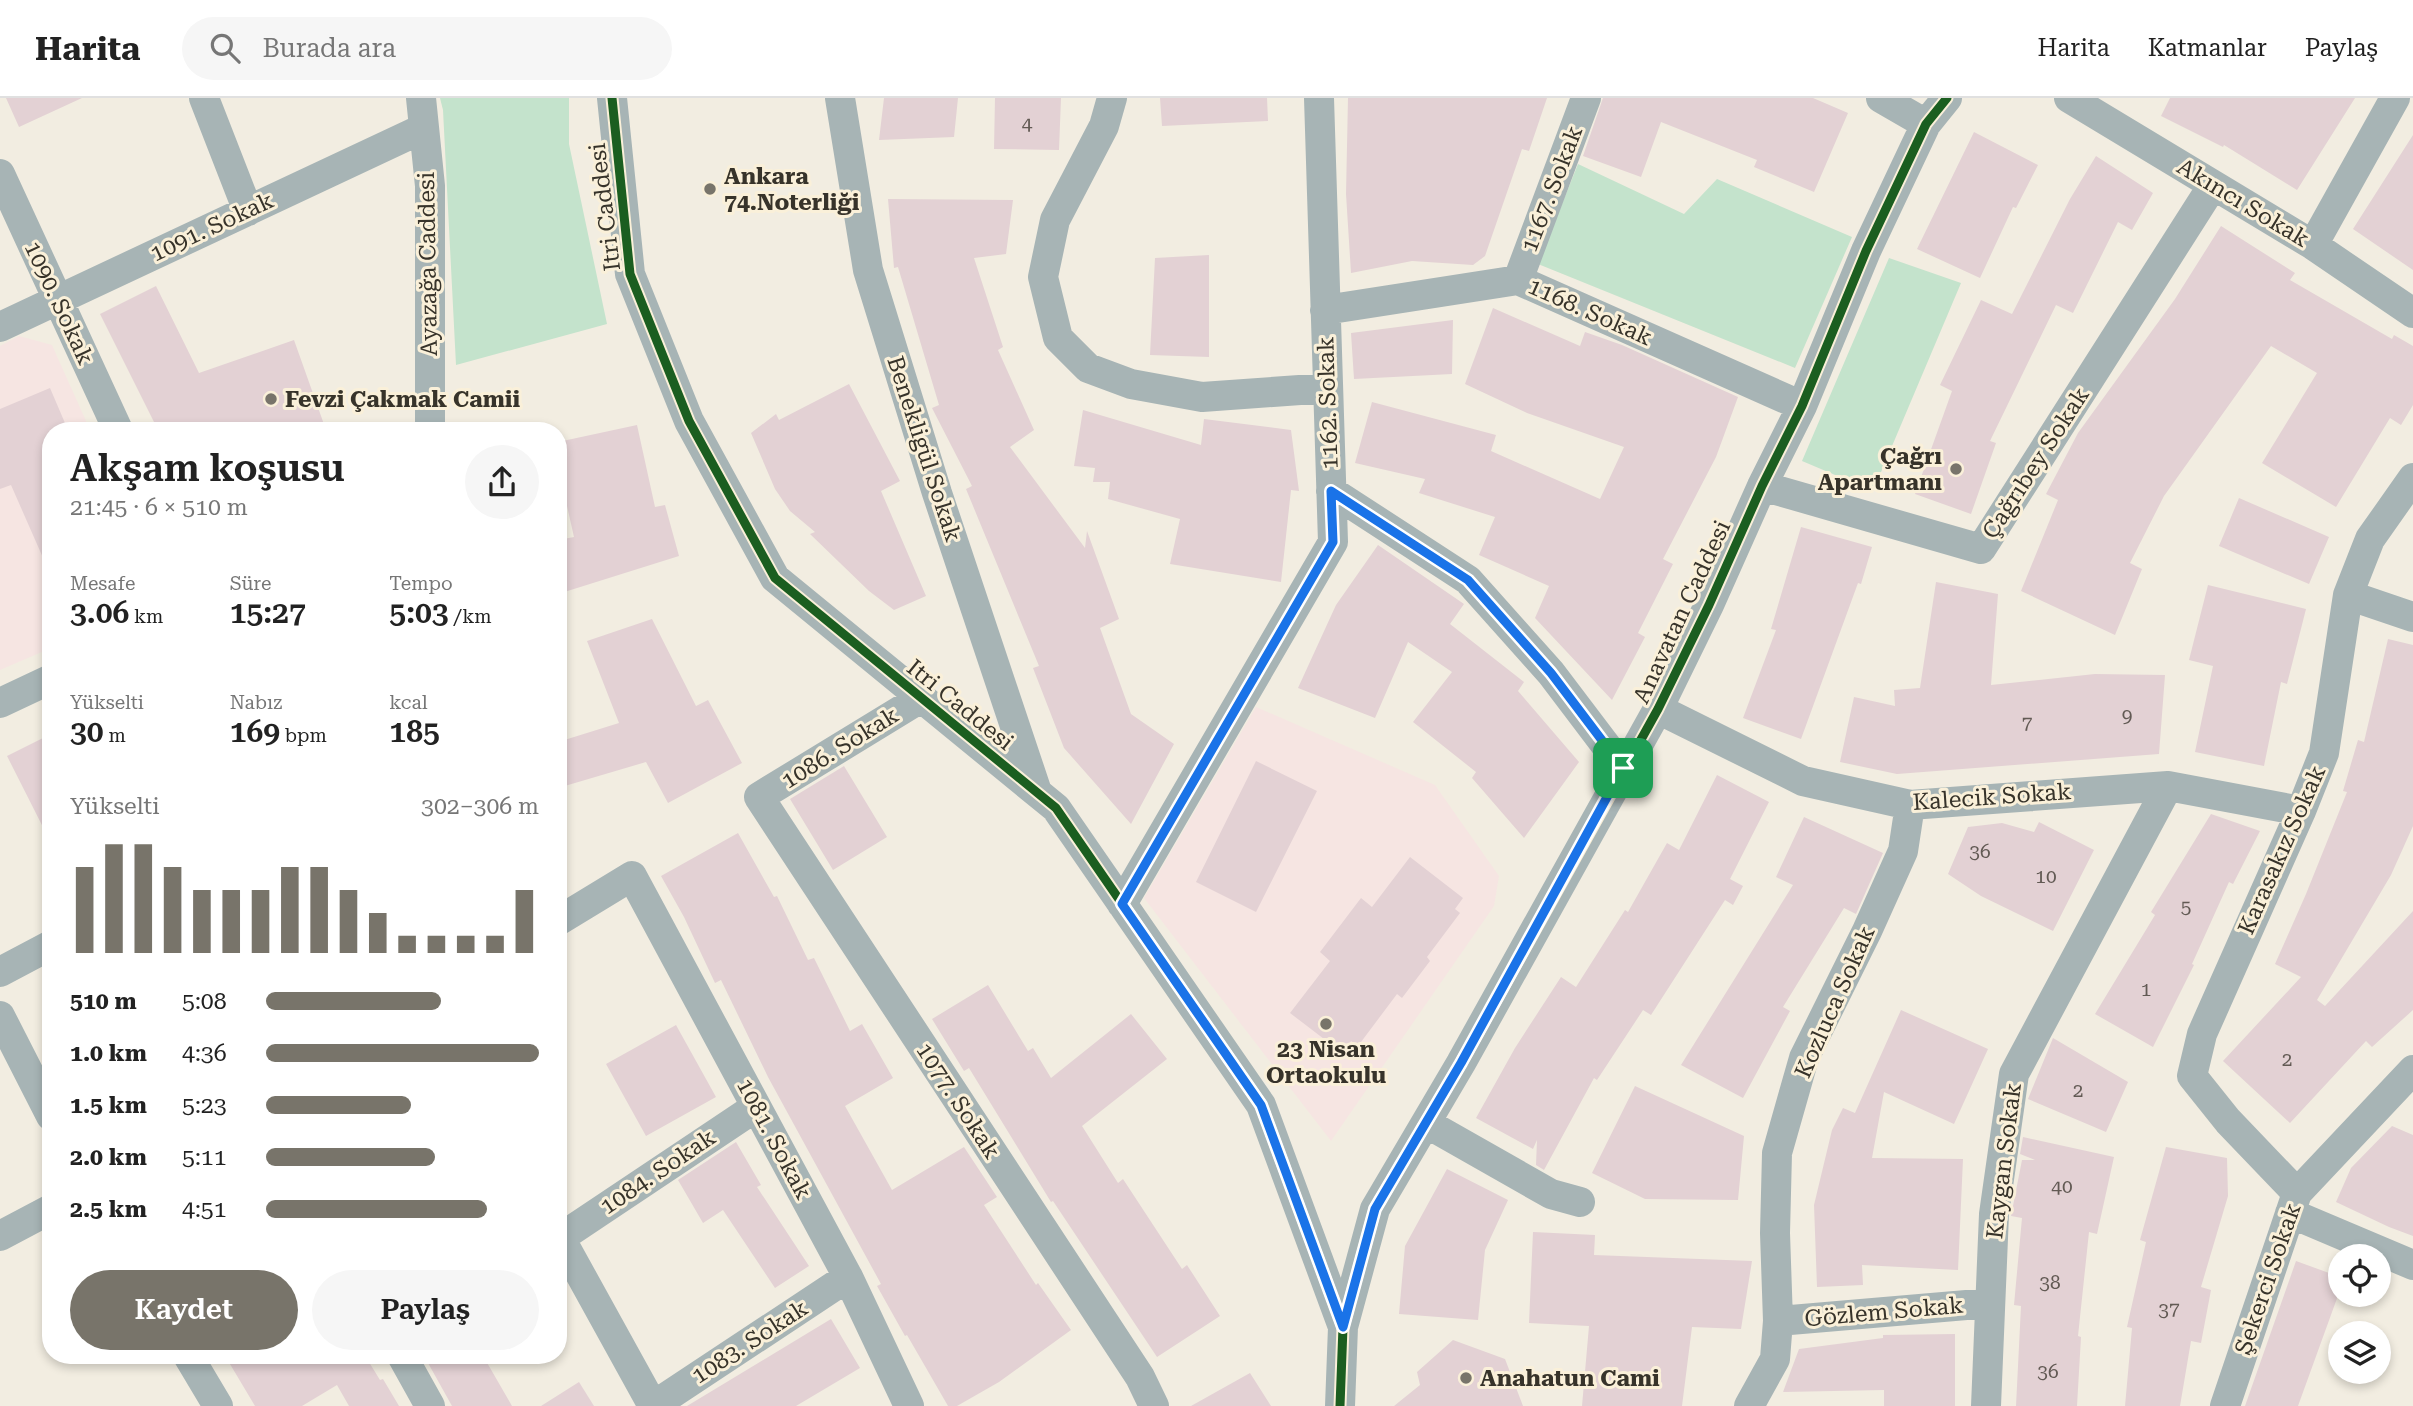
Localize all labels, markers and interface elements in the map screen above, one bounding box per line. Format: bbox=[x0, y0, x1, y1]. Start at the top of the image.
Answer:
search box bbox=[182, 17, 672, 80]
text: Harita bbox=[35, 29, 140, 68]
icon: search bbox=[206, 29, 244, 67]
text: Burada ara bbox=[262, 33, 396, 63]
text: Harita bbox=[2038, 34, 2110, 62]
text: Katmanlar bbox=[2148, 34, 2267, 62]
text: Paylaş bbox=[2305, 34, 2378, 62]
house number: 4 bbox=[1022, 112, 1033, 135]
street label: 1167. Sokak bbox=[1516, 122, 1589, 256]
street label: Itri Caddesi bbox=[584, 141, 626, 273]
street label: Akıncı Sokak bbox=[2172, 153, 2314, 253]
place label: Ankara 74.Noterliği bbox=[724, 163, 860, 216]
street label: Ayazağa Caddesi bbox=[413, 172, 443, 356]
marker: Ankara 74.Noterliği bbox=[702, 181, 718, 197]
street label: 1091. Sokak bbox=[146, 187, 278, 267]
street label: 1090. Sokak bbox=[19, 237, 99, 369]
street label: 1168. Sokak bbox=[1524, 273, 1657, 352]
street label: 1162. Sokak bbox=[1312, 336, 1344, 470]
street label: Benekligül Sokak bbox=[881, 353, 967, 546]
street label: Çağrıbey Sokak bbox=[1977, 382, 2095, 544]
place label: Fevzi Çakmak Camii bbox=[285, 386, 520, 413]
marker: Fevzi Çakmak Camii bbox=[263, 391, 279, 407]
place label: Çağrı Apartmanı bbox=[1818, 443, 1942, 496]
button: share bbox=[465, 445, 539, 519]
text: Akşam koşusu bbox=[70, 446, 345, 490]
marker: Çağrı Apartmanı bbox=[1948, 461, 1964, 477]
text: 21:45 · 6 × 510 m bbox=[70, 494, 248, 521]
street label: Anavatan Caddesi bbox=[1628, 516, 1736, 708]
text: Mesafe bbox=[70, 572, 135, 595]
text: Süre bbox=[230, 572, 271, 595]
text: Tempo bbox=[389, 572, 453, 595]
text: 3.06 bbox=[70, 595, 129, 630]
text: 15:27 bbox=[230, 595, 306, 630]
text: 5:03 bbox=[389, 595, 449, 630]
text: km bbox=[129, 605, 163, 628]
text: /km bbox=[449, 605, 492, 628]
street label: Itri Caddesi bbox=[901, 654, 1019, 756]
text: Yükselti bbox=[70, 691, 144, 714]
text: Nabız bbox=[230, 691, 282, 714]
text: kcal bbox=[389, 691, 428, 714]
street label: 1086. Sokak bbox=[777, 701, 904, 795]
house number: 9 bbox=[2122, 704, 2132, 727]
house number: 7 bbox=[2022, 712, 2033, 735]
text: 30 bbox=[70, 714, 104, 749]
text: 169 bbox=[230, 714, 280, 749]
text: 185 bbox=[389, 714, 440, 749]
text: m bbox=[104, 724, 126, 747]
text: bpm bbox=[280, 724, 327, 747]
pin bbox=[1593, 738, 1653, 798]
icon: arrive bbox=[1604, 749, 1642, 787]
street label: Karasakız Sokak bbox=[2233, 761, 2332, 939]
street label: Kalecik Sokak bbox=[1912, 778, 2073, 816]
text: Yükselti bbox=[70, 793, 160, 820]
text: 302–306 m bbox=[421, 793, 539, 820]
house number: 36 bbox=[1969, 840, 1991, 863]
house number: 10 bbox=[2035, 865, 2057, 888]
house number: 5 bbox=[2181, 895, 2191, 918]
street label: Kozluca Sokak bbox=[1789, 921, 1881, 1082]
house number: 1 bbox=[2141, 978, 2151, 1001]
text: 510 m bbox=[70, 988, 137, 1015]
text: 5:08 bbox=[182, 988, 227, 1015]
marker: 23 Nisan Ortaokulu bbox=[1318, 1016, 1334, 1032]
place label: 23 Nisan Ortaokulu bbox=[1266, 1036, 1386, 1089]
street label: 1077. Sokak bbox=[910, 1038, 1006, 1164]
text: 1.0 km bbox=[70, 1040, 147, 1067]
text: 4:36 bbox=[182, 1040, 227, 1067]
house number: 2 bbox=[2282, 1048, 2292, 1071]
street label: 1081. Sokak bbox=[731, 1074, 817, 1204]
house number: 2 bbox=[2073, 1079, 2083, 1102]
street label: Kaygan Sokak bbox=[1981, 1081, 2027, 1241]
text: 1.5 km bbox=[70, 1092, 147, 1119]
text: 5:23 bbox=[182, 1092, 227, 1119]
street label: 1084. Sokak bbox=[595, 1123, 721, 1220]
text: 2.0 km bbox=[70, 1144, 147, 1171]
text: 5:11 bbox=[182, 1144, 227, 1171]
house number: 40 bbox=[2051, 1175, 2073, 1198]
text: 2.5 km bbox=[70, 1196, 147, 1223]
text: 4:51 bbox=[182, 1196, 227, 1223]
street label: Şekerci Sokak bbox=[2229, 1199, 2307, 1358]
map controls bbox=[2328, 1244, 2391, 1384]
button: locate bbox=[2328, 1244, 2391, 1307]
button: Kaydet bbox=[70, 1270, 298, 1350]
button: Paylaş bbox=[312, 1270, 539, 1350]
house number: 38 bbox=[2039, 1271, 2061, 1294]
street label: Gözlem Sokak bbox=[1803, 1292, 1965, 1332]
street label: 1083. Sokak bbox=[687, 1294, 813, 1390]
house number: 37 bbox=[2158, 1298, 2180, 1321]
button: layers bbox=[2328, 1321, 2391, 1384]
house number: 36 bbox=[2037, 1360, 2059, 1383]
place label: Anahatun Cami bbox=[1480, 1365, 1660, 1392]
marker: Anahatun Cami bbox=[1458, 1370, 1474, 1386]

